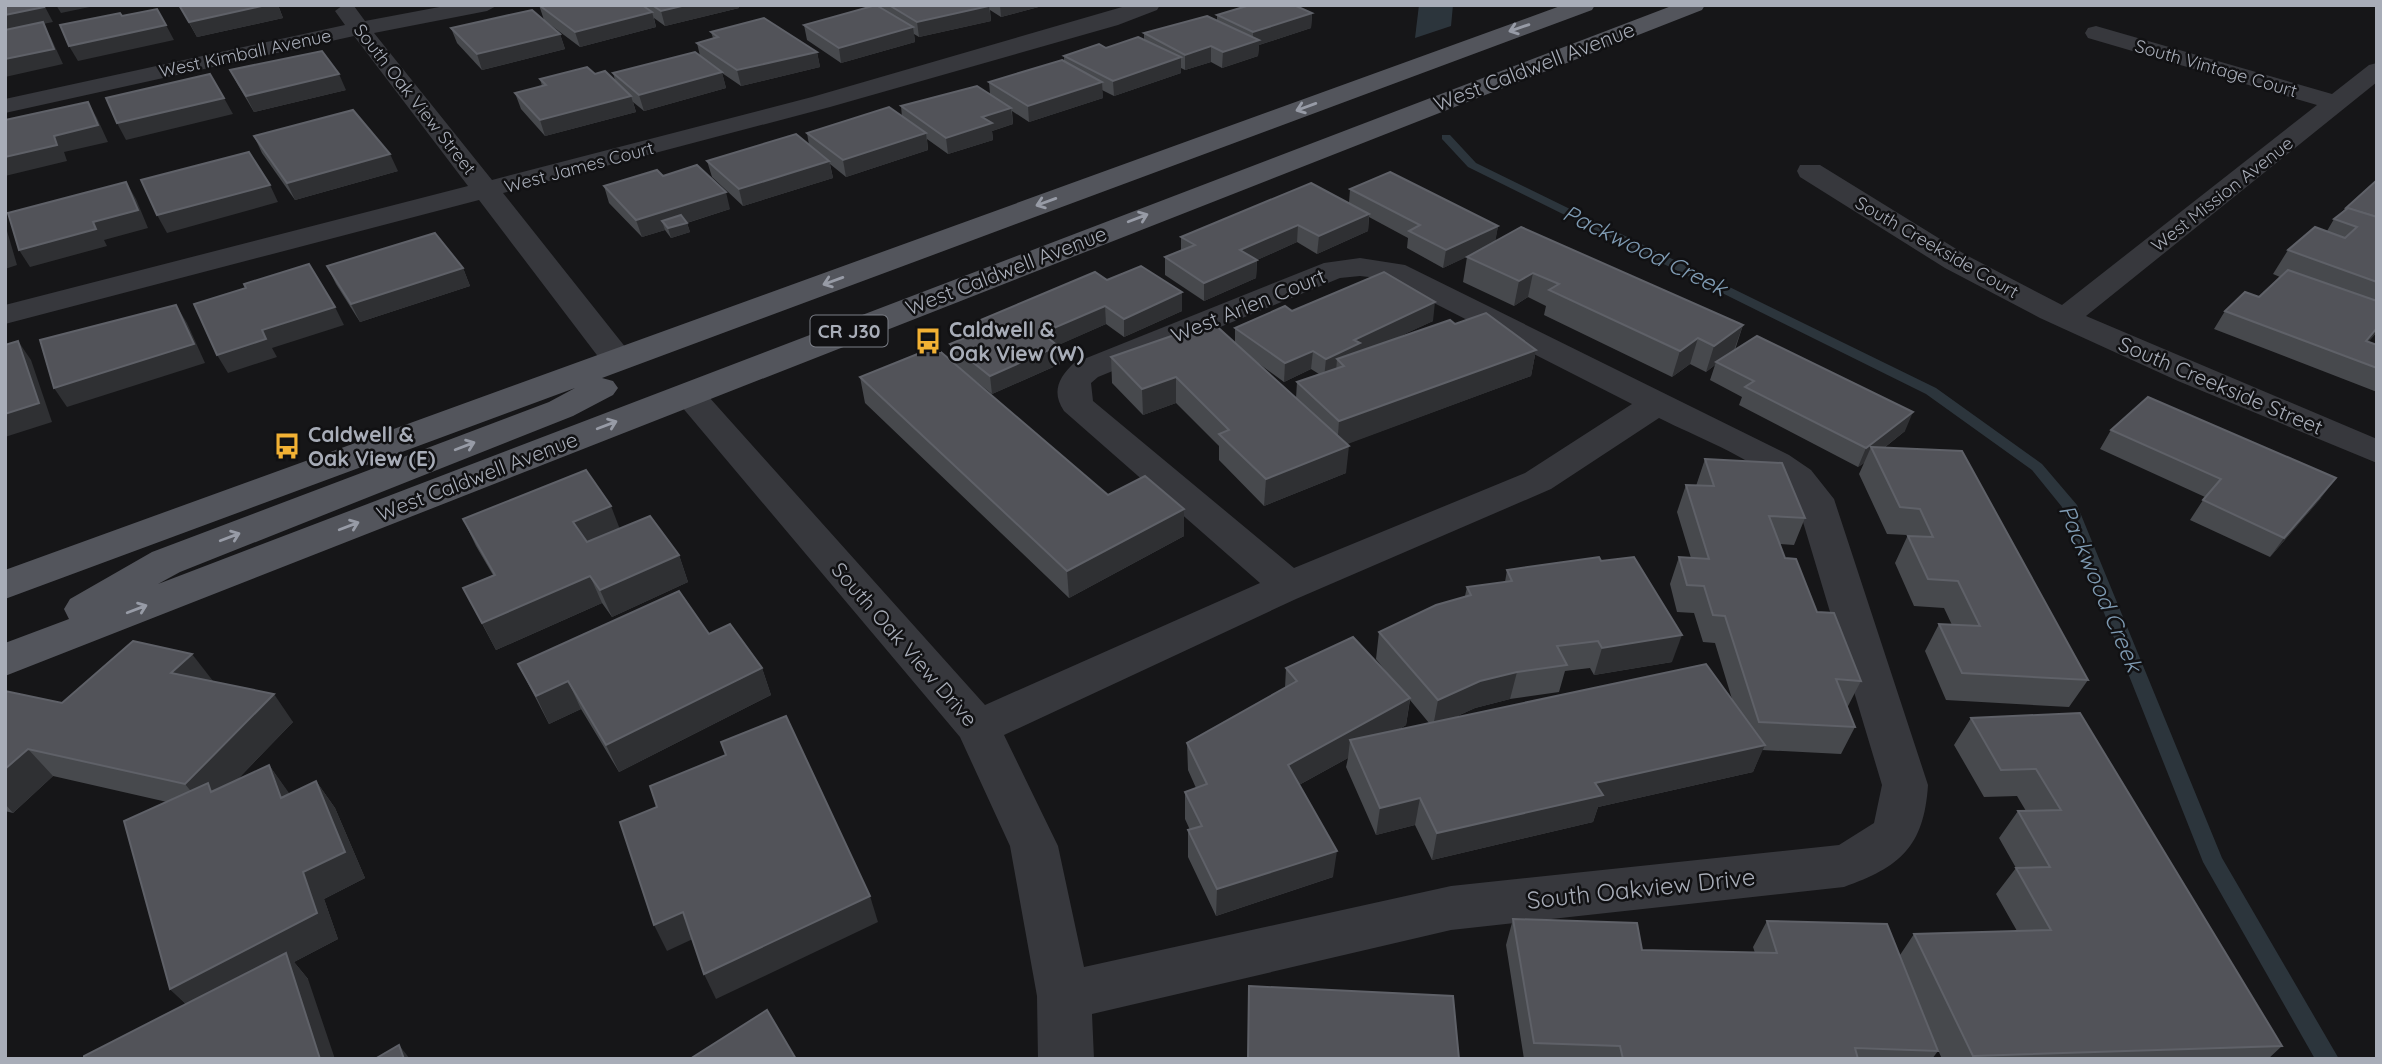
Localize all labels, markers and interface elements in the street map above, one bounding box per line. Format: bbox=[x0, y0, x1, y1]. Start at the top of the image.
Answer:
street label: West Caldwell Avenue bbox=[1430, 16, 1638, 116]
street label: South Oak View Street bbox=[349, 19, 481, 179]
street label: West Kimball Avenue bbox=[157, 23, 333, 83]
one-way arrow bbox=[1509, 23, 1531, 35]
street label: South Vintage Court bbox=[2132, 34, 2300, 102]
one-way arrow bbox=[1295, 102, 1317, 114]
street label: West Mission Avenue bbox=[2146, 131, 2298, 257]
street label: West James Court bbox=[502, 136, 656, 198]
street label: South Creekside Court bbox=[1851, 191, 2023, 303]
one-way arrow bbox=[1036, 197, 1058, 210]
water label: Packwood Creek bbox=[1558, 198, 1733, 303]
one-way arrow bbox=[1127, 211, 1149, 224]
street label: West Caldwell Avenue bbox=[902, 220, 1110, 320]
street label: West Arlen Court bbox=[1167, 262, 1329, 348]
one-way arrow bbox=[822, 276, 844, 288]
road number: CR J30 bbox=[810, 316, 888, 346]
place label: Caldwell & Oak View (W) bbox=[949, 316, 1084, 366]
bus stop icon: Caldwell & Oak View (W) bbox=[913, 326, 943, 356]
street label: South Creekside Street bbox=[2115, 330, 2327, 440]
one-way arrow bbox=[595, 418, 617, 431]
place label: Caldwell & Oak View (E) bbox=[308, 421, 436, 471]
street label: West Caldwell Avenue bbox=[373, 426, 581, 526]
bus stop icon: Caldwell & Oak View (E) bbox=[272, 431, 302, 461]
one-way arrow bbox=[454, 439, 476, 452]
water label: Packwood Creek bbox=[2053, 500, 2150, 677]
one-way arrow bbox=[338, 518, 360, 531]
one-way arrow bbox=[219, 530, 240, 543]
street label: South Oak View Drive bbox=[827, 556, 983, 732]
one-way arrow bbox=[126, 601, 148, 614]
street label: South Oakview Drive bbox=[1525, 861, 1757, 915]

